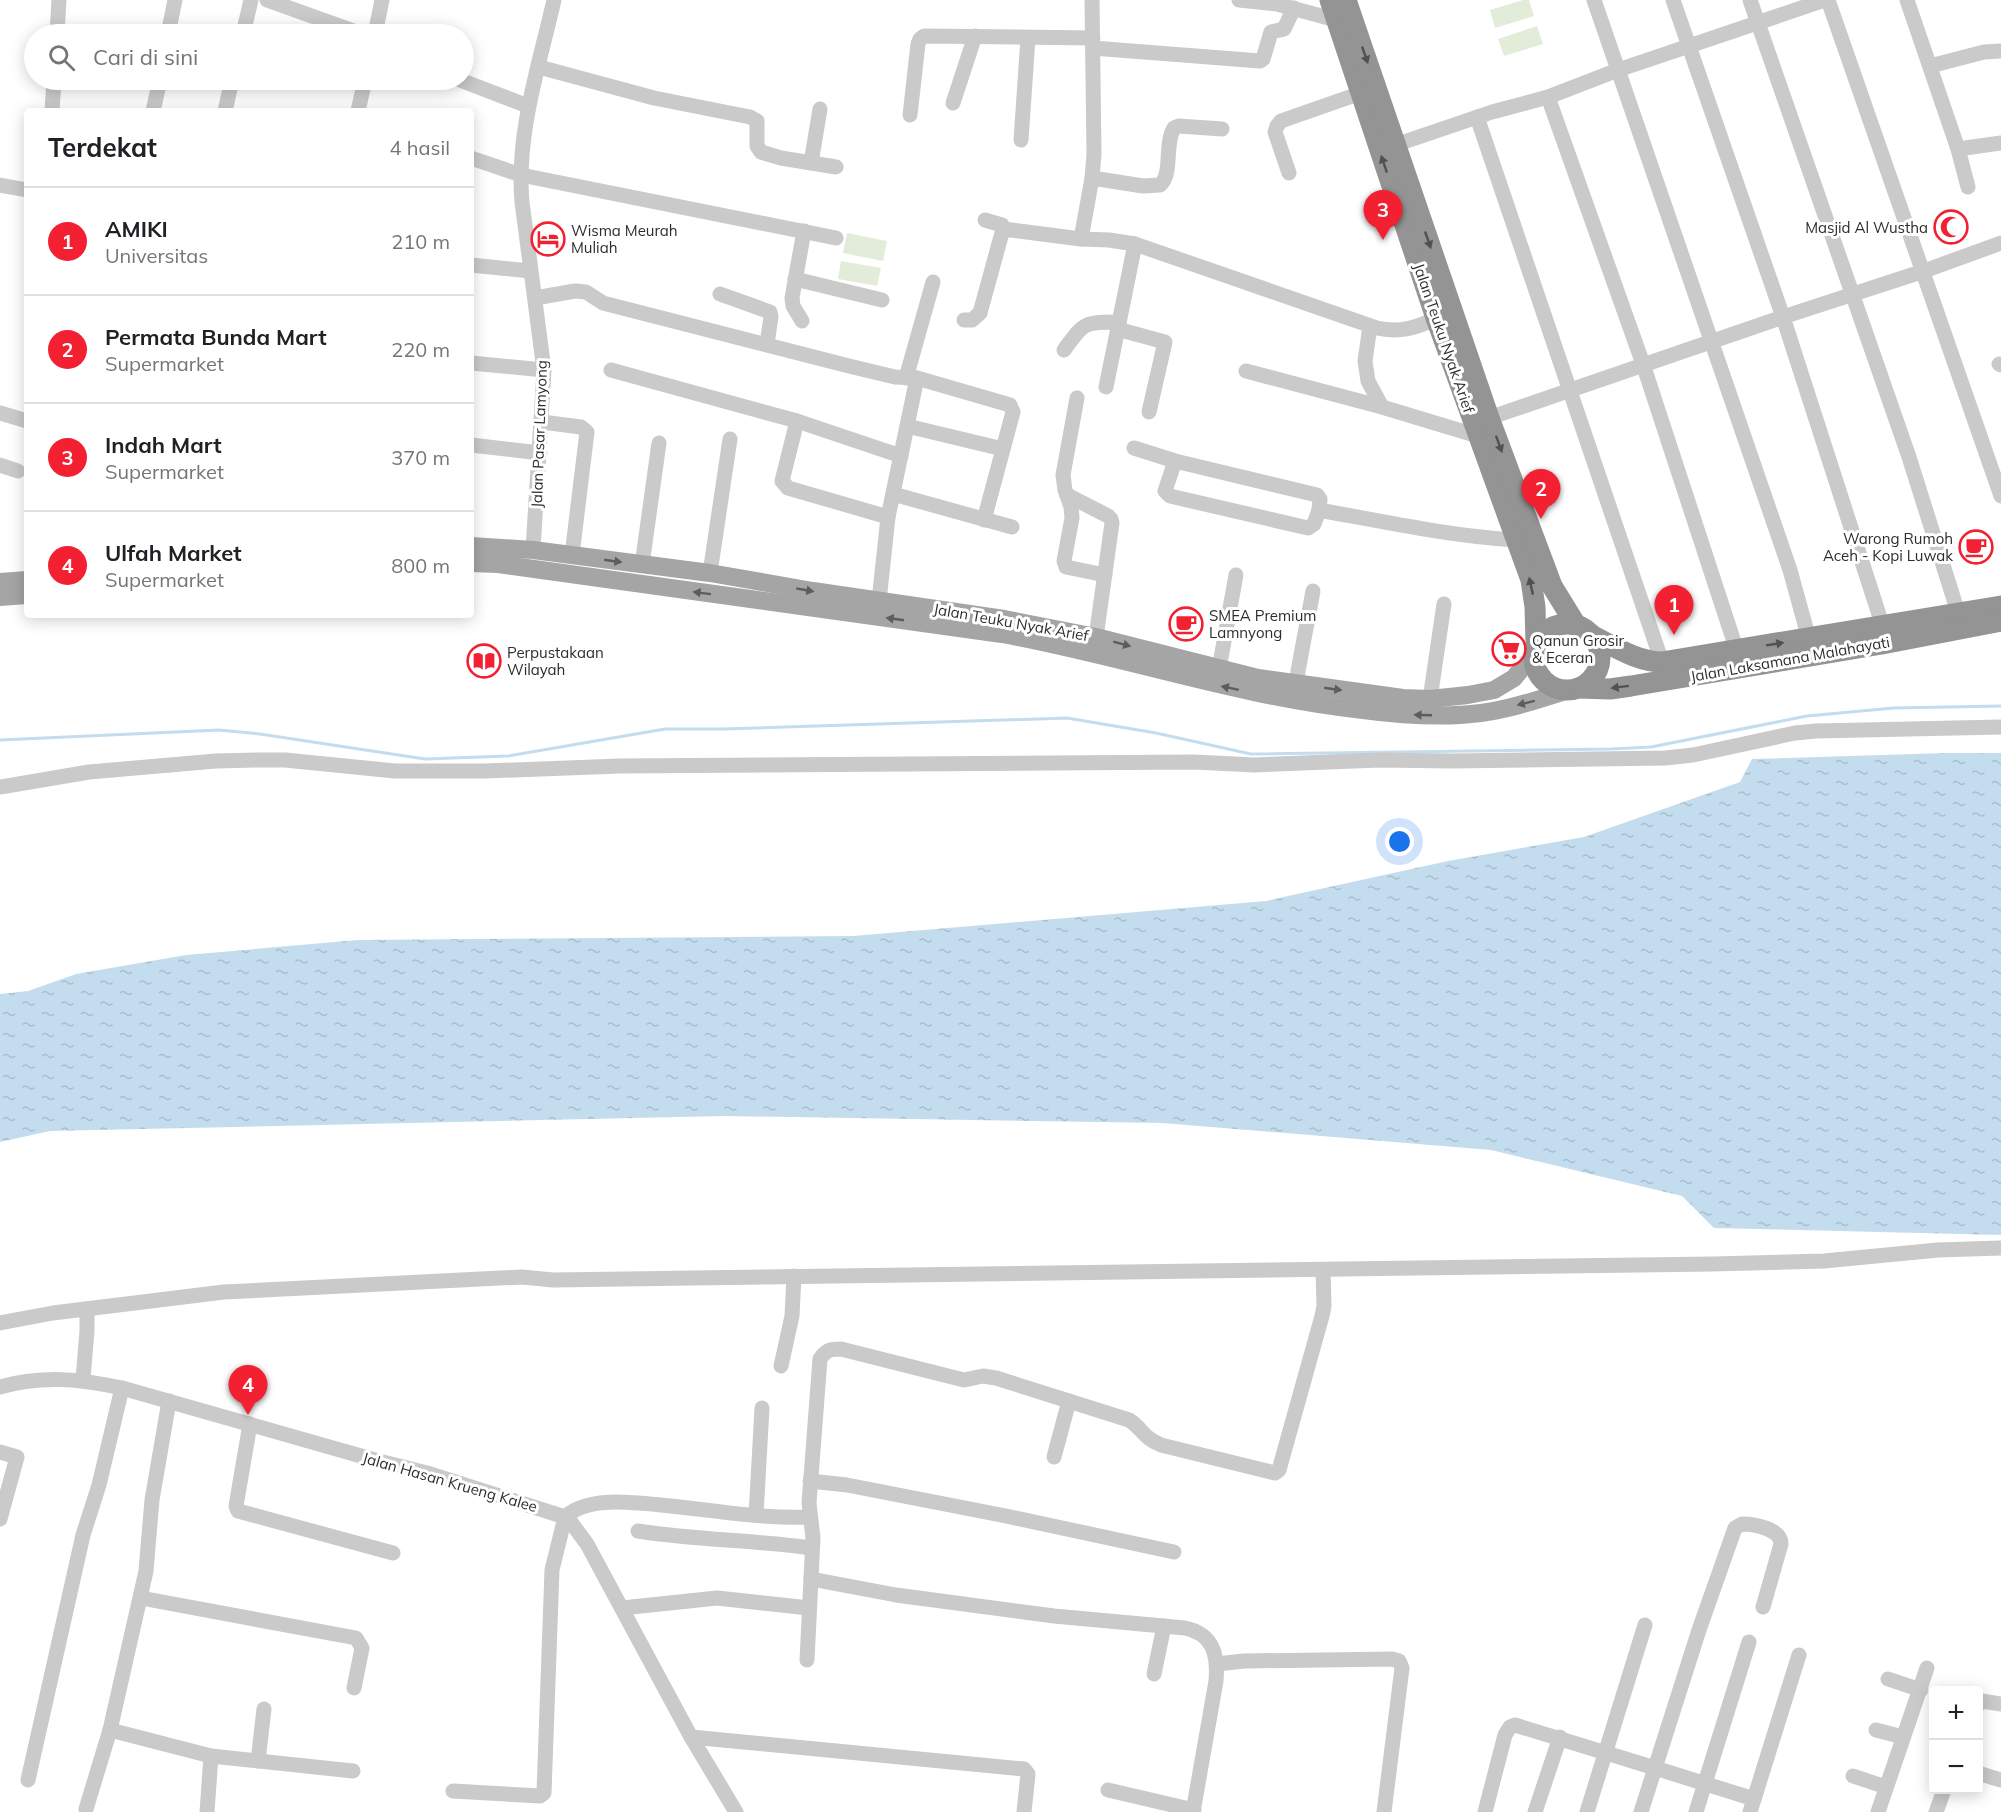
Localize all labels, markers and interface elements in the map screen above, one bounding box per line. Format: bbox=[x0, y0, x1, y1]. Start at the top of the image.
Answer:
search box bbox=[24, 24, 474, 90]
icon: search bbox=[45, 41, 78, 74]
text: Cari di sini bbox=[93, 43, 198, 71]
one-way arrow bbox=[1361, 46, 1371, 64]
text: Terdekat bbox=[48, 131, 157, 164]
text: 4 hasil bbox=[390, 135, 450, 160]
one-way arrow bbox=[1379, 155, 1389, 173]
pin: 3 bbox=[1364, 190, 1402, 240]
mosque icon: Masjid Al Wustha bbox=[1933, 209, 1969, 245]
text: AMIKI bbox=[105, 215, 168, 243]
place label: Masjid Al Wustha bbox=[1805, 218, 1928, 237]
hotel icon: Wisma Meurah Muliah bbox=[530, 221, 566, 257]
place label: Wisma Meurah Muliah bbox=[571, 221, 678, 257]
text: 1 bbox=[62, 229, 74, 254]
text: 210 m bbox=[391, 229, 450, 254]
one-way arrow bbox=[1423, 231, 1433, 249]
text: Universitas bbox=[105, 243, 208, 268]
street label: Jalan Teuku Nyak Arief bbox=[1409, 261, 1479, 416]
text: Permata Bunda Mart bbox=[105, 323, 326, 351]
text: 2 bbox=[62, 337, 74, 362]
text: 220 m bbox=[391, 337, 450, 362]
text: Supermarket bbox=[105, 351, 224, 376]
street label: Jalan Pasar Lamyong bbox=[527, 360, 551, 508]
text: Indah Mart bbox=[105, 431, 221, 459]
one-way arrow bbox=[1495, 435, 1504, 453]
text: 3 bbox=[62, 445, 74, 470]
text: 370 m bbox=[391, 445, 450, 470]
text: Supermarket bbox=[105, 459, 224, 484]
pin: 2 bbox=[1522, 470, 1560, 519]
place label: Warong Rumoh Aceh - Kopi Luwak bbox=[1823, 529, 1953, 565]
cafe icon: Warong Rumoh Aceh - Kopi Luwak bbox=[1958, 529, 1994, 565]
text: Ulfah Market bbox=[105, 539, 242, 567]
text: 4 bbox=[62, 553, 74, 578]
text: 800 m bbox=[391, 553, 450, 578]
one-way arrow bbox=[603, 556, 622, 565]
text: Supermarket bbox=[105, 567, 224, 592]
one-way arrow bbox=[1526, 576, 1536, 595]
one-way arrow bbox=[796, 586, 815, 595]
pin: 1 bbox=[1654, 586, 1694, 635]
one-way arrow bbox=[693, 588, 712, 597]
street label: Jalan Teuku Nyak Arief bbox=[932, 599, 1091, 645]
cafe icon: SMEA Premium Lamnyong bbox=[1168, 606, 1204, 642]
place label: SMEA Premium Lamnyong bbox=[1209, 606, 1316, 642]
one-way arrow bbox=[886, 614, 905, 623]
supermarket icon: Qanun Grosir & Eceran bbox=[1491, 631, 1527, 667]
place label: Qanun Grosir & Eceran bbox=[1532, 631, 1625, 667]
street label: Jalan Laksamana Malahayati bbox=[1689, 632, 1891, 686]
one-way arrow bbox=[1112, 639, 1131, 649]
one-way arrow bbox=[1766, 640, 1785, 649]
library icon: Perpustakaan Wilayah bbox=[466, 643, 502, 679]
place label: Perpustakaan Wilayah bbox=[507, 643, 604, 679]
one-way arrow bbox=[1220, 683, 1239, 692]
one-way arrow bbox=[1611, 683, 1630, 692]
one-way arrow bbox=[1323, 684, 1342, 693]
one-way arrow bbox=[1517, 699, 1535, 709]
one-way arrow bbox=[1413, 710, 1432, 719]
your location bbox=[1385, 827, 1414, 856]
pin: 4 bbox=[228, 1366, 268, 1415]
street label: Jalan Hasan Krueng Kalee bbox=[360, 1448, 540, 1516]
map controls bbox=[1929, 1686, 1983, 1794]
button: + bbox=[1929, 1686, 1983, 1740]
button: − bbox=[1929, 1740, 1983, 1794]

